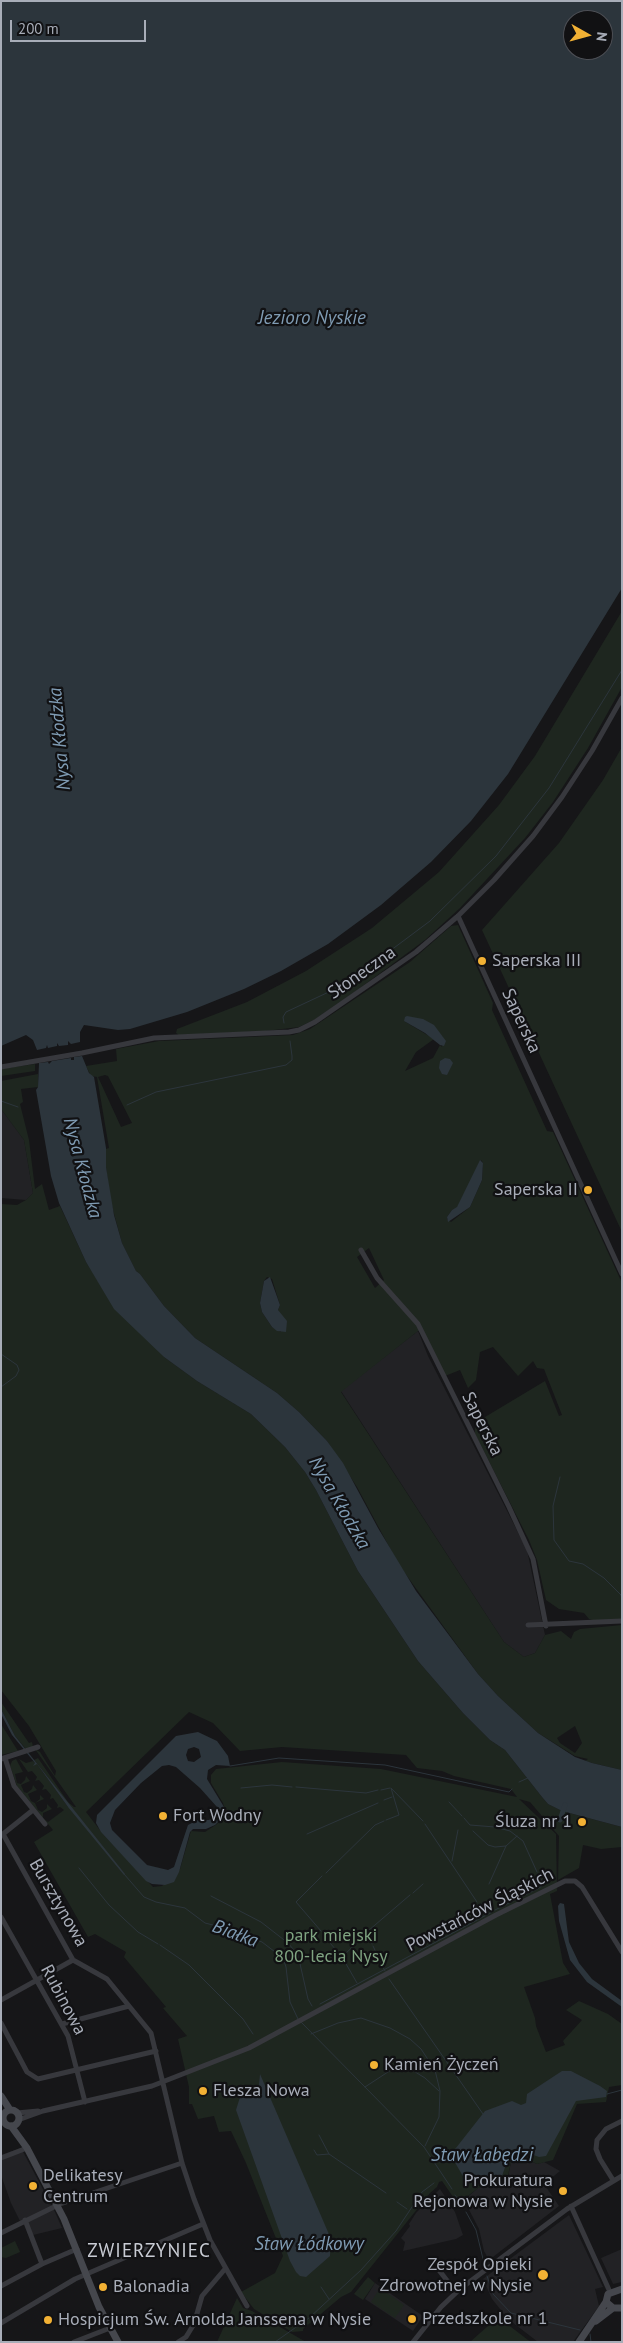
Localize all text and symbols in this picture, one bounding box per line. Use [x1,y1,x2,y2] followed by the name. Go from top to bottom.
[12,10,149,42] scale bar
[563,10,613,60] north arrow
[18,19,59,38] text: 200 m
[592,31,611,42] text: N
[258,308,366,330] water label: Jezioro Nyskie
[44,687,76,791] water label: Nysa Kłodzka
[324,942,400,1004] street label: Słoneczna
[492,950,581,972] place label: Saperska III
[476,955,488,967] marker: Saperska III
[497,985,545,1057] street label: Saperska
[58,1115,106,1221] water label: Nysa Kłodzka
[494,1179,578,1201] place label: Saperska II
[582,1184,594,1196] marker: Saperska II
[457,1389,507,1459] street label: Saperska
[303,1453,375,1553] water label: Nysa Kłodzka
[173,1805,261,1827] place label: Fort Wodny
[157,1810,169,1822] marker: Fort Wodny
[495,1811,572,1833] place label: Śluza nr 1
[576,1816,588,1828] marker: Śluza nr 1
[24,1855,92,1951] street label: Bursztynowa
[403,1863,557,1957] street label: Powstańców Śląskich
[209,1915,261,1953] water label: Białka
[274,1925,388,1968] park label: park miejski 800-lecia Nysy
[36,1961,90,2039] street label: Rubinowa
[384,2054,499,2076] place label: Kamień Życzeń
[368,2059,380,2071] marker: Kamień Życzeń
[213,2080,310,2102] place label: Flesza Nowa
[197,2085,209,2097] marker: Flesza Nowa
[431,2145,533,2167] water label: Staw Łabędzi
[43,2165,123,2208] place label: Delikatesy Centrum
[413,2170,553,2212] place label: Prokuratura Rejonowa w Nysie
[27,2180,39,2192] marker: Delikatesy Centrum
[557,2185,569,2197] marker: Prokuratura Rejonowa w Nysie
[254,2234,364,2256] water label: Staw Łódkowy
[86,2241,212,2263] district label: ZWIERZYNIEC
[379,2254,532,2296] place label: Zespół Opieki Zdrowotnej w Nysie
[536,2268,550,2282] marker: Zespół Opieki Zdrowotnej w Nysie
[113,2276,190,2298] place label: Balonadia
[97,2281,109,2293] marker: Balonadia
[422,2308,548,2330] place label: Przedszkole nr 1
[58,2309,371,2331] place label: Hospicjum Św. Arnolda Janssena w Nysie
[406,2313,418,2325] marker: Przedszkole nr 1
[42,2314,54,2326] marker: Hospicjum Św. Arnolda Janssena w Nysie

